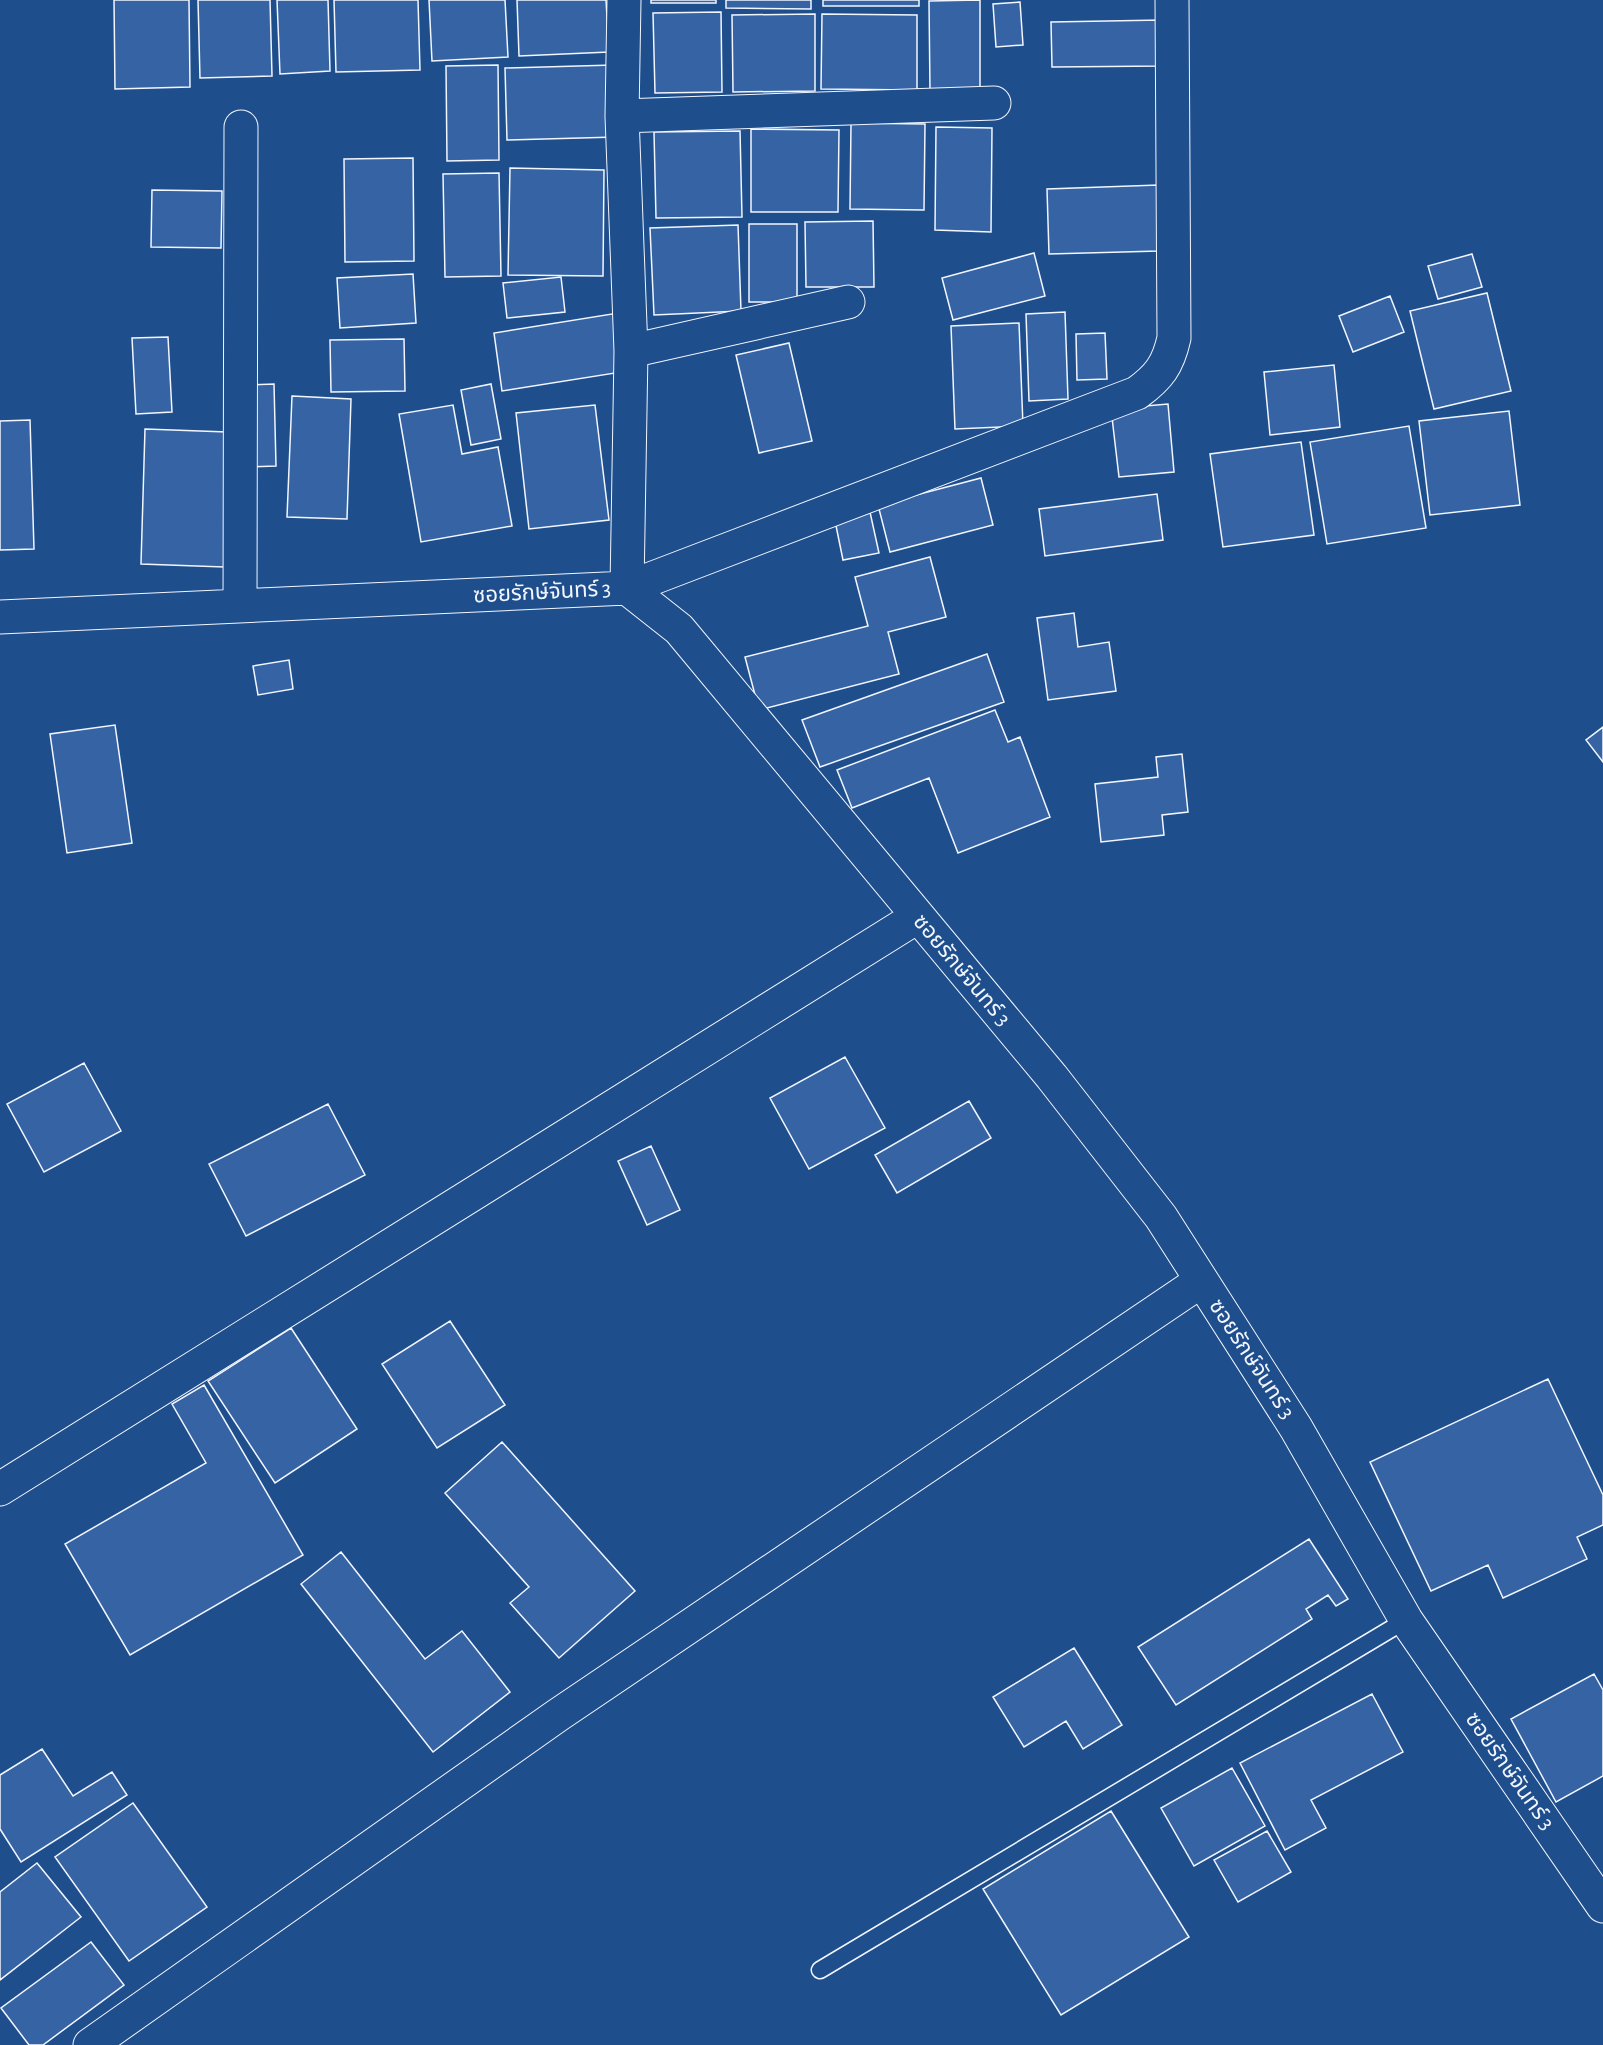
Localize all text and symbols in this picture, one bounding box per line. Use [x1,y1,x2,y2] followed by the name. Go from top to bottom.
[473,577,611,607] street label: ซอยรักษ์จันทร์ 3
[909,910,1015,1030] street label: ซอยรักษ์จันทร์ 3
[1205,1295,1299,1423] street label: ซอยรักษ์จันทร์ 3
[1461,1708,1559,1834] street label: ซอยรักษ์จันทร์ 3

